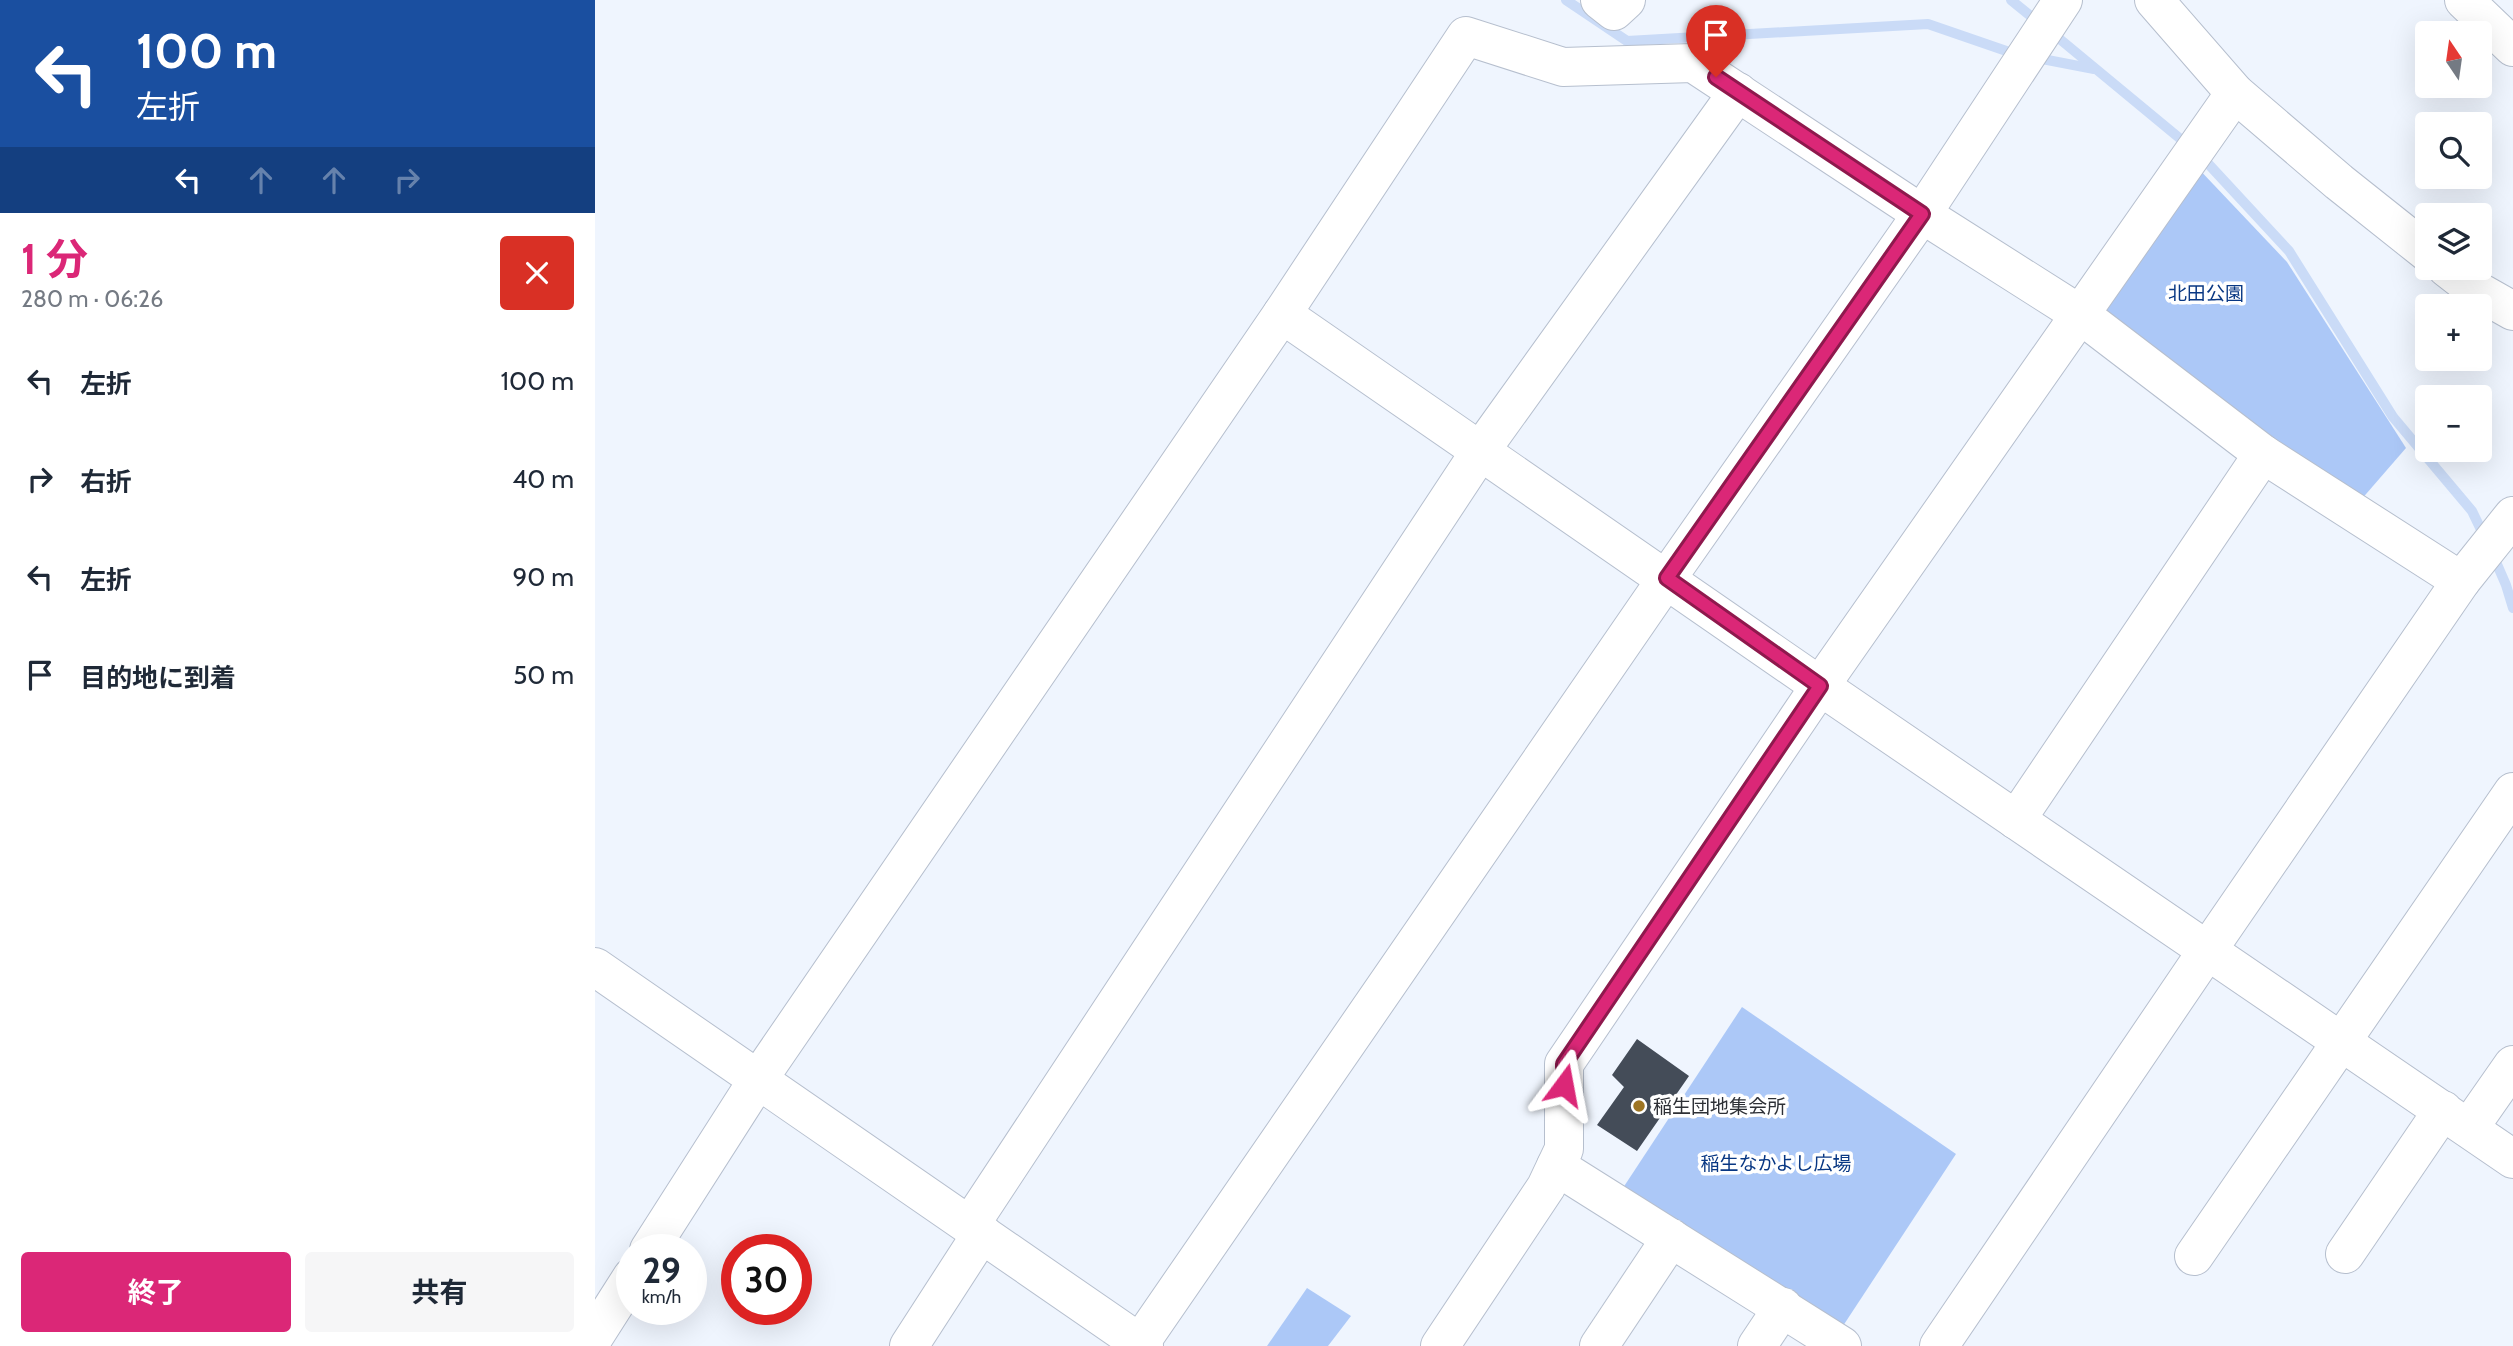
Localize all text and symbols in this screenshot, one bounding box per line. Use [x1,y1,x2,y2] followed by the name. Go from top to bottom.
[1686,5,1746,77] pin
[1697,16,1735,54] icon: arrive
[136,21,277,80] text: 100 m
[2415,21,2492,98] north arrow
[2415,21,2492,462] map controls
[21,28,112,119] icon: left
[136,87,200,126] text: 左折
[2415,112,2492,189] button: search
[169,161,207,199] icon: left
[242,161,280,199] icon: ahead
[315,161,353,199] icon: ahead
[388,161,426,199] icon: right
[2415,203,2492,280] button: layers
[21,233,88,285] text: 1 分
[500,236,574,310] button: close
[2168,282,2244,305] park label: 北田公園
[21,285,163,313] text: 280 m · 06:26
[2415,294,2492,371] button: +
[21,362,59,400] icon: left
[501,365,574,397] text: 100 m
[80,368,132,400] text: 左折
[2415,385,2492,462] button: −
[21,460,59,498] icon: right
[512,463,574,495] text: 40 m
[80,466,132,498] text: 右折
[21,558,59,596] icon: left
[512,561,574,593] text: 90 m
[80,564,132,596] text: 左折
[21,656,59,694] icon: arrive
[513,659,574,691] text: 50 m
[80,662,236,694] text: 目的地に到着
[1527,1048,1601,1122] position arrow
[1653,1095,1786,1118] place label: 稲生団地集会所
[1631,1098,1647,1114] marker: 稲生団地集会所
[1700,1152,1852,1175] park label: 稲生なかよし広場
[721,1234,812,1325] speed limit sign: 30
[642,1249,681,1292] text: 29
[21,1252,291,1332] button: 終了
[305,1252,574,1332] button: 共有
[642,1286,681,1308] text: km/h

